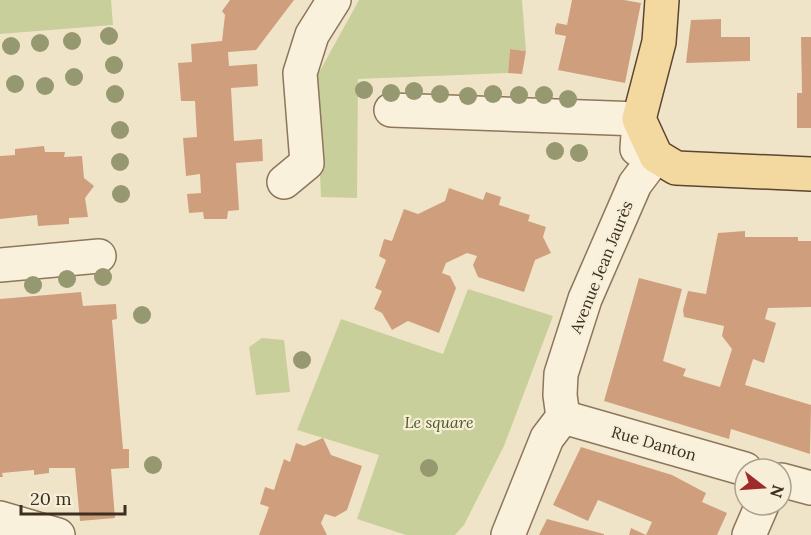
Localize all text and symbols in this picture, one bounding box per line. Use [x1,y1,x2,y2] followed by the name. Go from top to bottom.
[565,198,637,337] street label: Avenue Jean Jaurès
[404,412,474,432] park label: Le square
[609,421,699,465] street label: Rue Danton
[733,457,793,517] north arrow
[21,478,124,516] scale bar
[766,483,789,500] text: N
[30,487,72,510] text: 20 m

